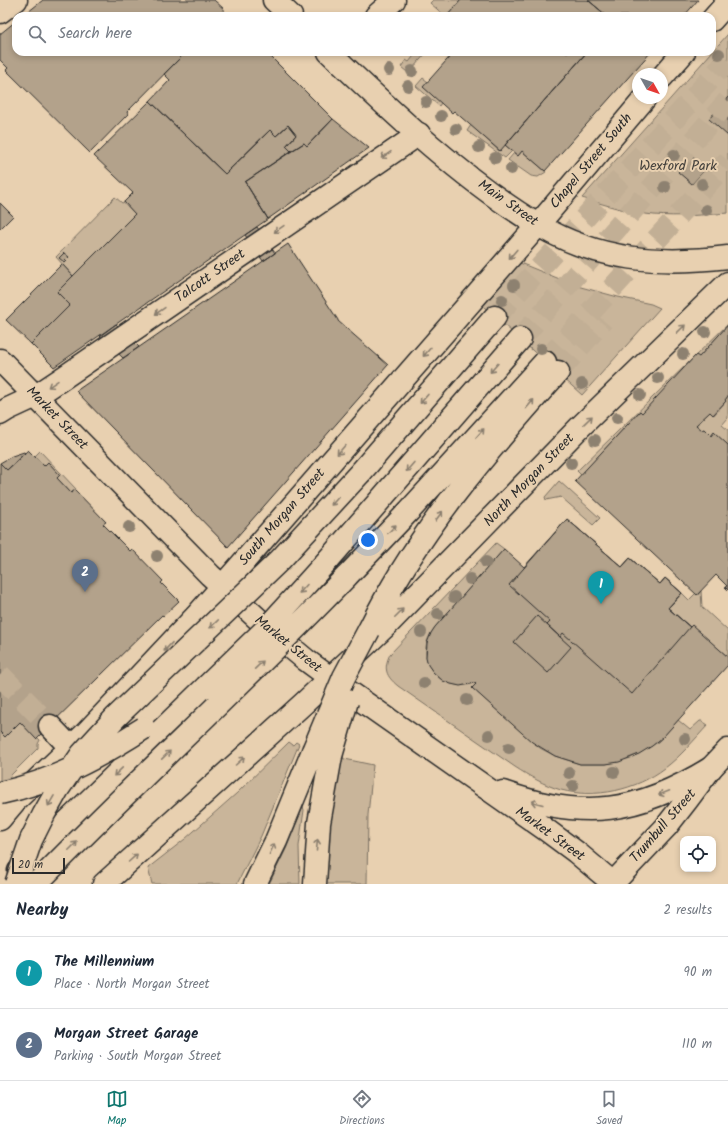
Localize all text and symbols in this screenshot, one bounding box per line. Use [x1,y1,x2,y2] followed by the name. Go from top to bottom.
[12,12,716,56] search box
[58,22,132,46] text: Search here
[26,23,48,45] icon: search
[632,68,668,104] north arrow
[544,108,638,214] street label: Chapel Street South
[380,152,392,160] one-way arrow
[639,155,717,177] park label: Wexford Park
[473,174,543,232] street label: Main Street
[274,225,285,233] one-way arrow
[170,243,250,309] street label: Talcott Street
[508,249,517,260] one-way arrow
[155,307,166,315] one-way arrow
[676,324,686,334] one-way arrow
[423,347,432,358] one-way arrow
[490,363,499,374] one-way arrow
[48,380,59,388] one-way arrow
[21,381,94,455] street label: Market Street
[419,394,428,405] one-way arrow
[525,399,534,409] one-way arrow
[583,415,593,425] one-way arrow
[475,428,484,438] one-way arrow
[478,428,580,532] street label: North Morgan Street
[337,445,346,455] one-way arrow
[405,462,414,472] one-way arrow
[233,463,331,571] street label: South Morgan Street
[330,496,340,506] one-way arrow
[435,510,443,521] one-way arrow
[387,524,397,534] one-way arrow
[358,530,378,550] your location
[72,559,98,592] pin: 2
[588,571,614,604] pin: 1
[298,584,307,595] one-way arrow
[394,608,404,618] one-way arrow
[249,610,327,679] street label: Market Street
[209,619,219,628] one-way arrow
[163,641,172,652] one-way arrow
[254,660,264,670] one-way arrow
[161,750,171,760] one-way arrow
[235,756,245,766] one-way arrow
[113,767,123,777] one-way arrow
[624,784,702,868] street label: Trumbull Street
[659,790,671,797] one-way arrow
[47,795,55,807] one-way arrow
[531,798,544,806] one-way arrow
[511,801,590,867] street label: Market Street
[680,836,716,872] map controls
[680,836,716,872] button: locate
[313,839,321,852] one-way arrow
[68,841,78,851] one-way arrow
[269,843,276,855] one-way arrow
[128,854,138,863] one-way arrow
[12,856,65,875] scale bar
[18,856,43,874] text: 20 m
[16,897,68,924] text: Nearby
[664,900,712,921] text: 2 results
[54,950,154,974] text: The Millennium
[27,962,31,983] text: 1
[684,962,712,983] text: 90 m
[54,974,210,995] text: Place · North Morgan Street
[54,1022,198,1046] text: Morgan Street Garage
[25,1034,33,1055] text: 2
[682,1034,712,1055] text: 110 m
[54,1046,221,1067] text: Parking · South Morgan Street
[106,1088,128,1130] tab: Map
[339,1088,385,1130] tab: Directions
[596,1088,622,1130] tab: Saved

